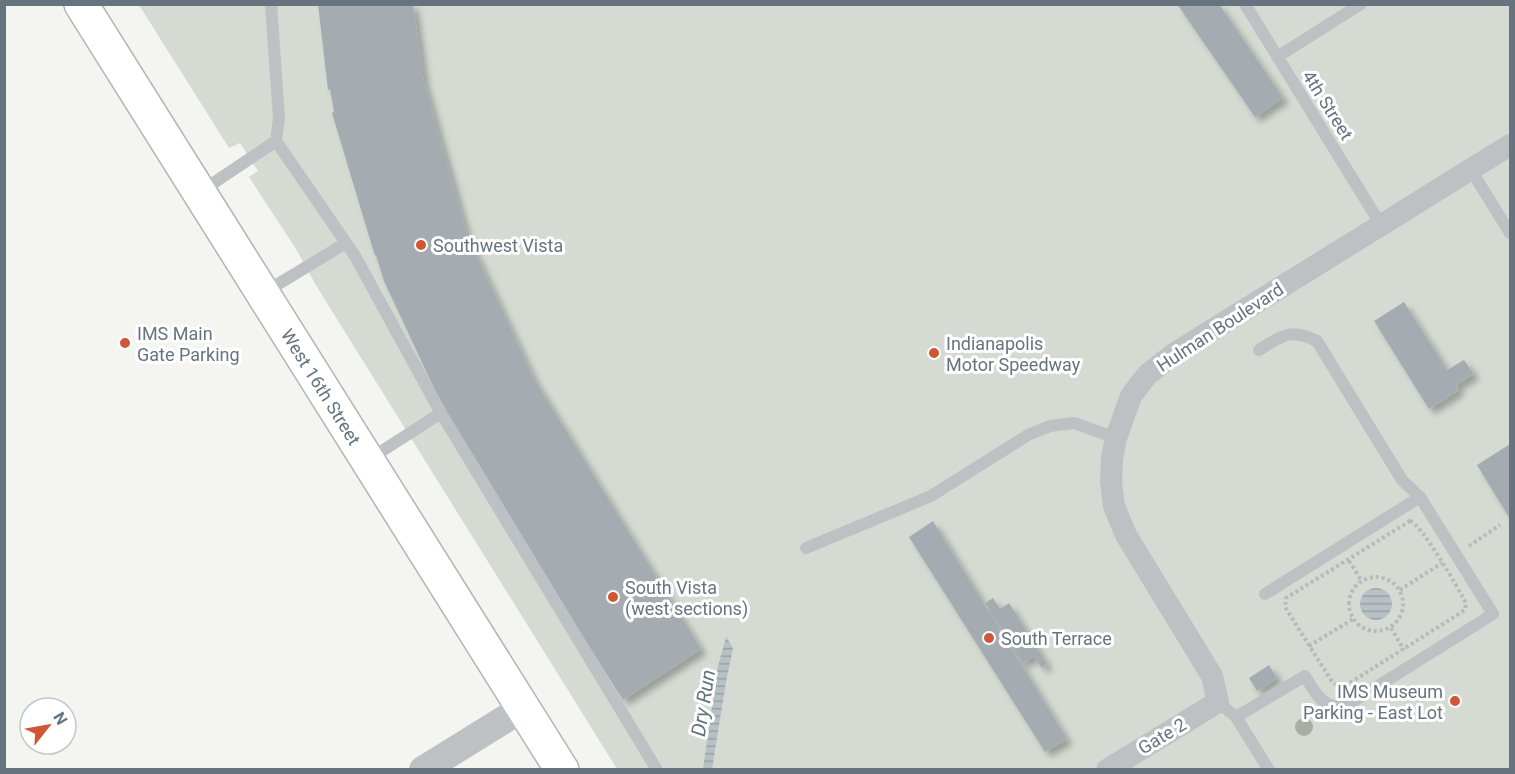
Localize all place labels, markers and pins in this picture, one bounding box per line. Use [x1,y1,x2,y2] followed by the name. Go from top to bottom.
[433,235,563,256] place label: Southwest Vista
[414,238,428,252] marker: Southwest Vista
[137,323,240,365] place label: IMS Main Gate Parking
[946,333,1081,375] place label: Indianapolis Motor Speedway
[118,336,132,350] marker: IMS Main Gate Parking
[927,346,941,360] marker: Indianapolis Motor Speedway
[625,577,748,620] place label: South Vista (west sections)
[606,590,620,604] marker: South Vista (west sections)
[1001,628,1112,649] place label: South Terrace
[982,631,996,645] marker: South Terrace
[1303,681,1443,723] place label: IMS Museum Parking - East Lot
[1448,694,1462,708] marker: IMS Museum Parking - East Lot

